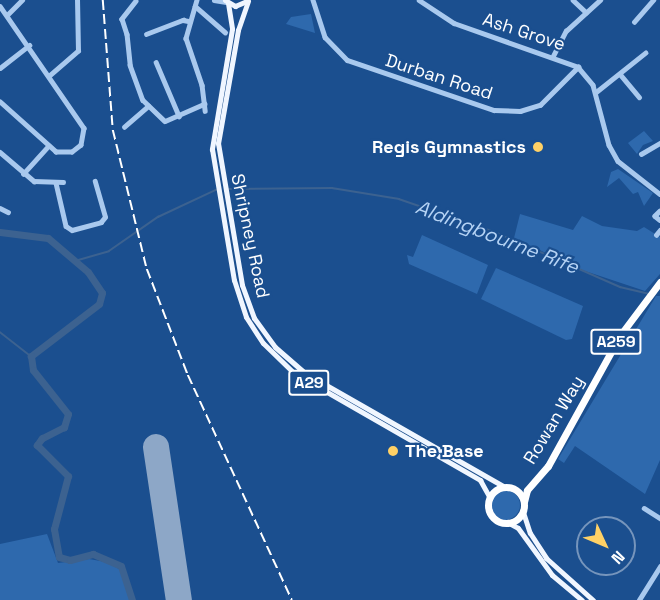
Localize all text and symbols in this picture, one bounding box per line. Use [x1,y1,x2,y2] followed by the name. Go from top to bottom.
[480,9,568,55] street label: Ash Grove
[383,49,495,105] street label: Durban Road
[372,136,526,158] place label: Regis Gymnastics
[531,140,545,154] marker: Regis Gymnastics
[226,172,274,300] street label: Shripney Road
[412,195,582,279] water label: Aldingbourne Rife
[589,329,643,355] road number: A259
[288,370,330,396] road number: A29
[519,372,589,468] street label: Rowan Way
[405,440,484,462] place label: The Base
[386,444,400,458] marker: The Base
[576,516,636,576] north arrow
[607,546,629,569] text: N

